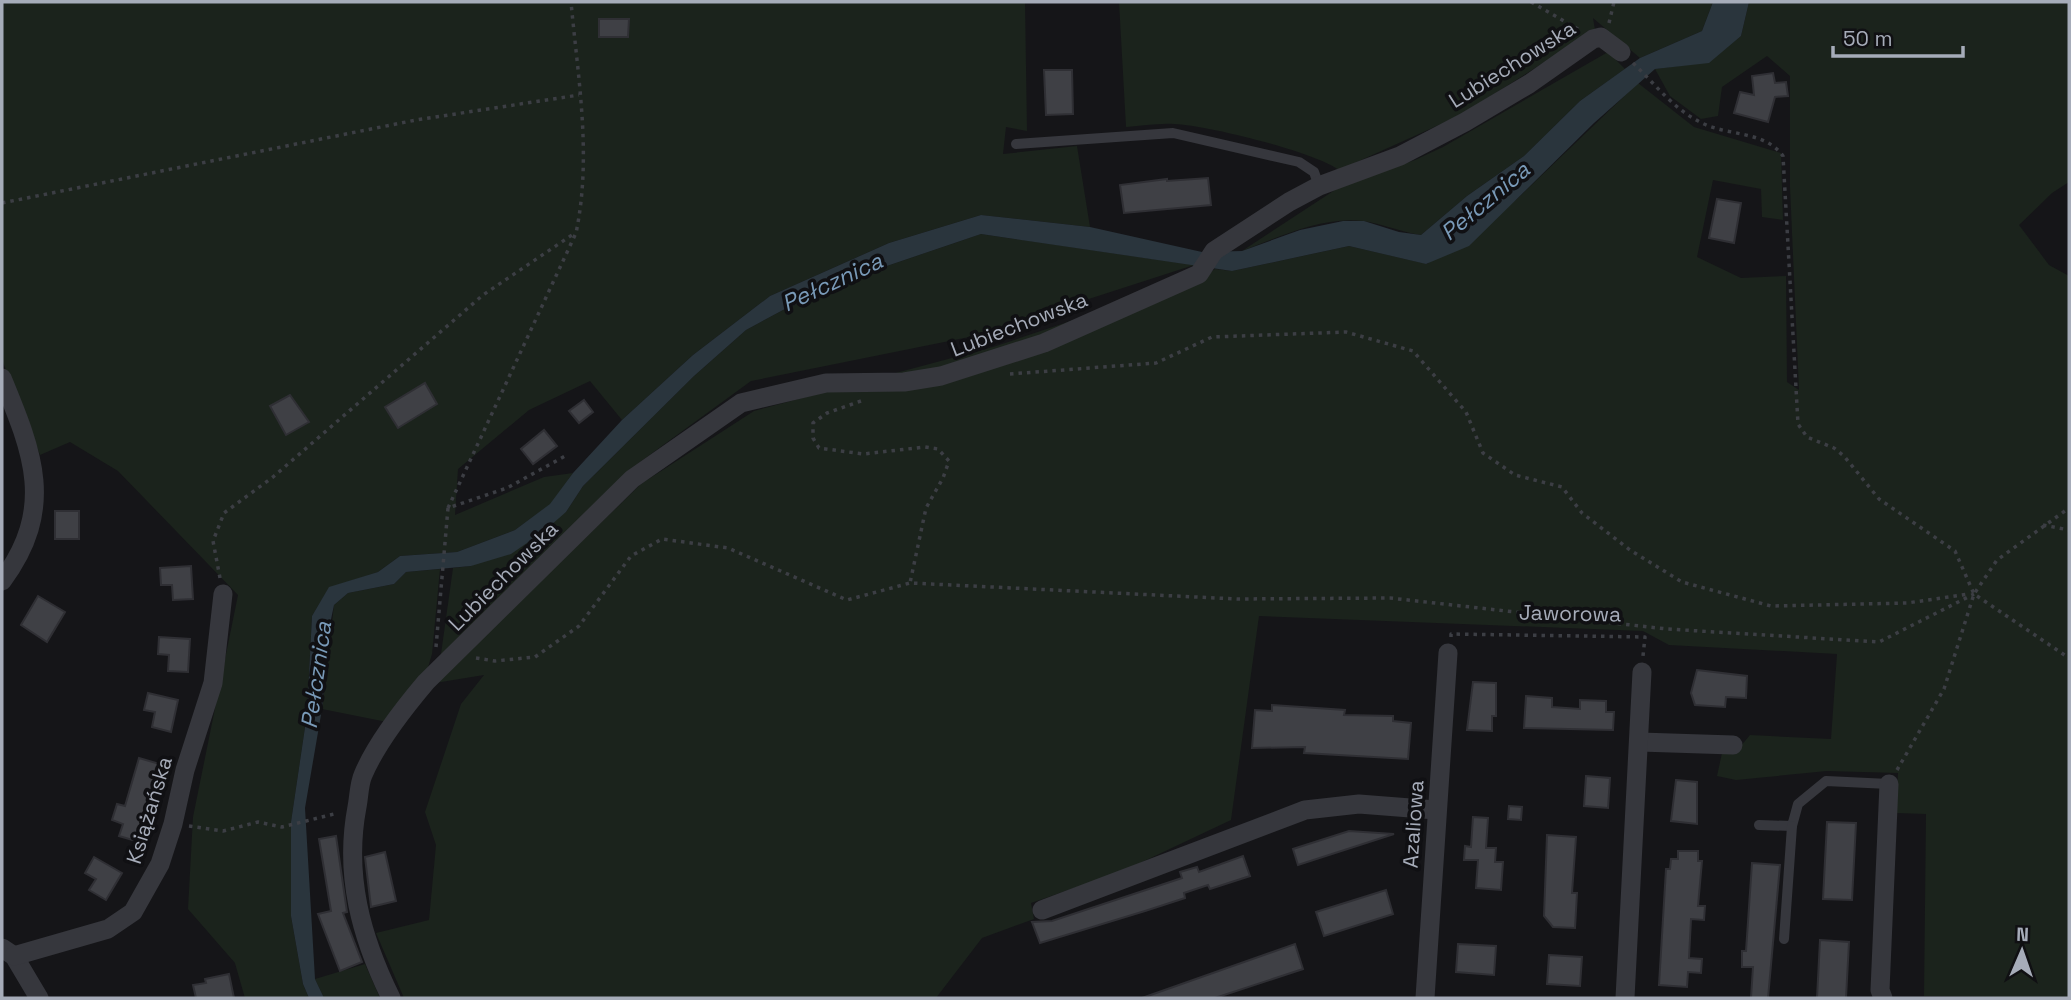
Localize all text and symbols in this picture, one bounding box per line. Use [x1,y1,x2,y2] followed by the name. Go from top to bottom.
[1444,14,1580,114] street label: Lubiechowska
[1833,14,1962,58] scale bar
[1843,25,1893,52] text: 50 m
[1434,154,1536,247] water label: Pełcznica
[777,245,888,318] water label: Pełcznica
[947,286,1091,362] street label: Lubiechowska
[442,515,564,637] street label: Lubiechowska
[1519,599,1621,627] street label: Jaworowa
[294,619,338,730] water label: Pełcznica
[120,753,178,867] street label: Książańska
[1396,779,1430,869] street label: Azaliowa
[1987,916,2057,986] north arrow
[2016,922,2029,947] text: N

